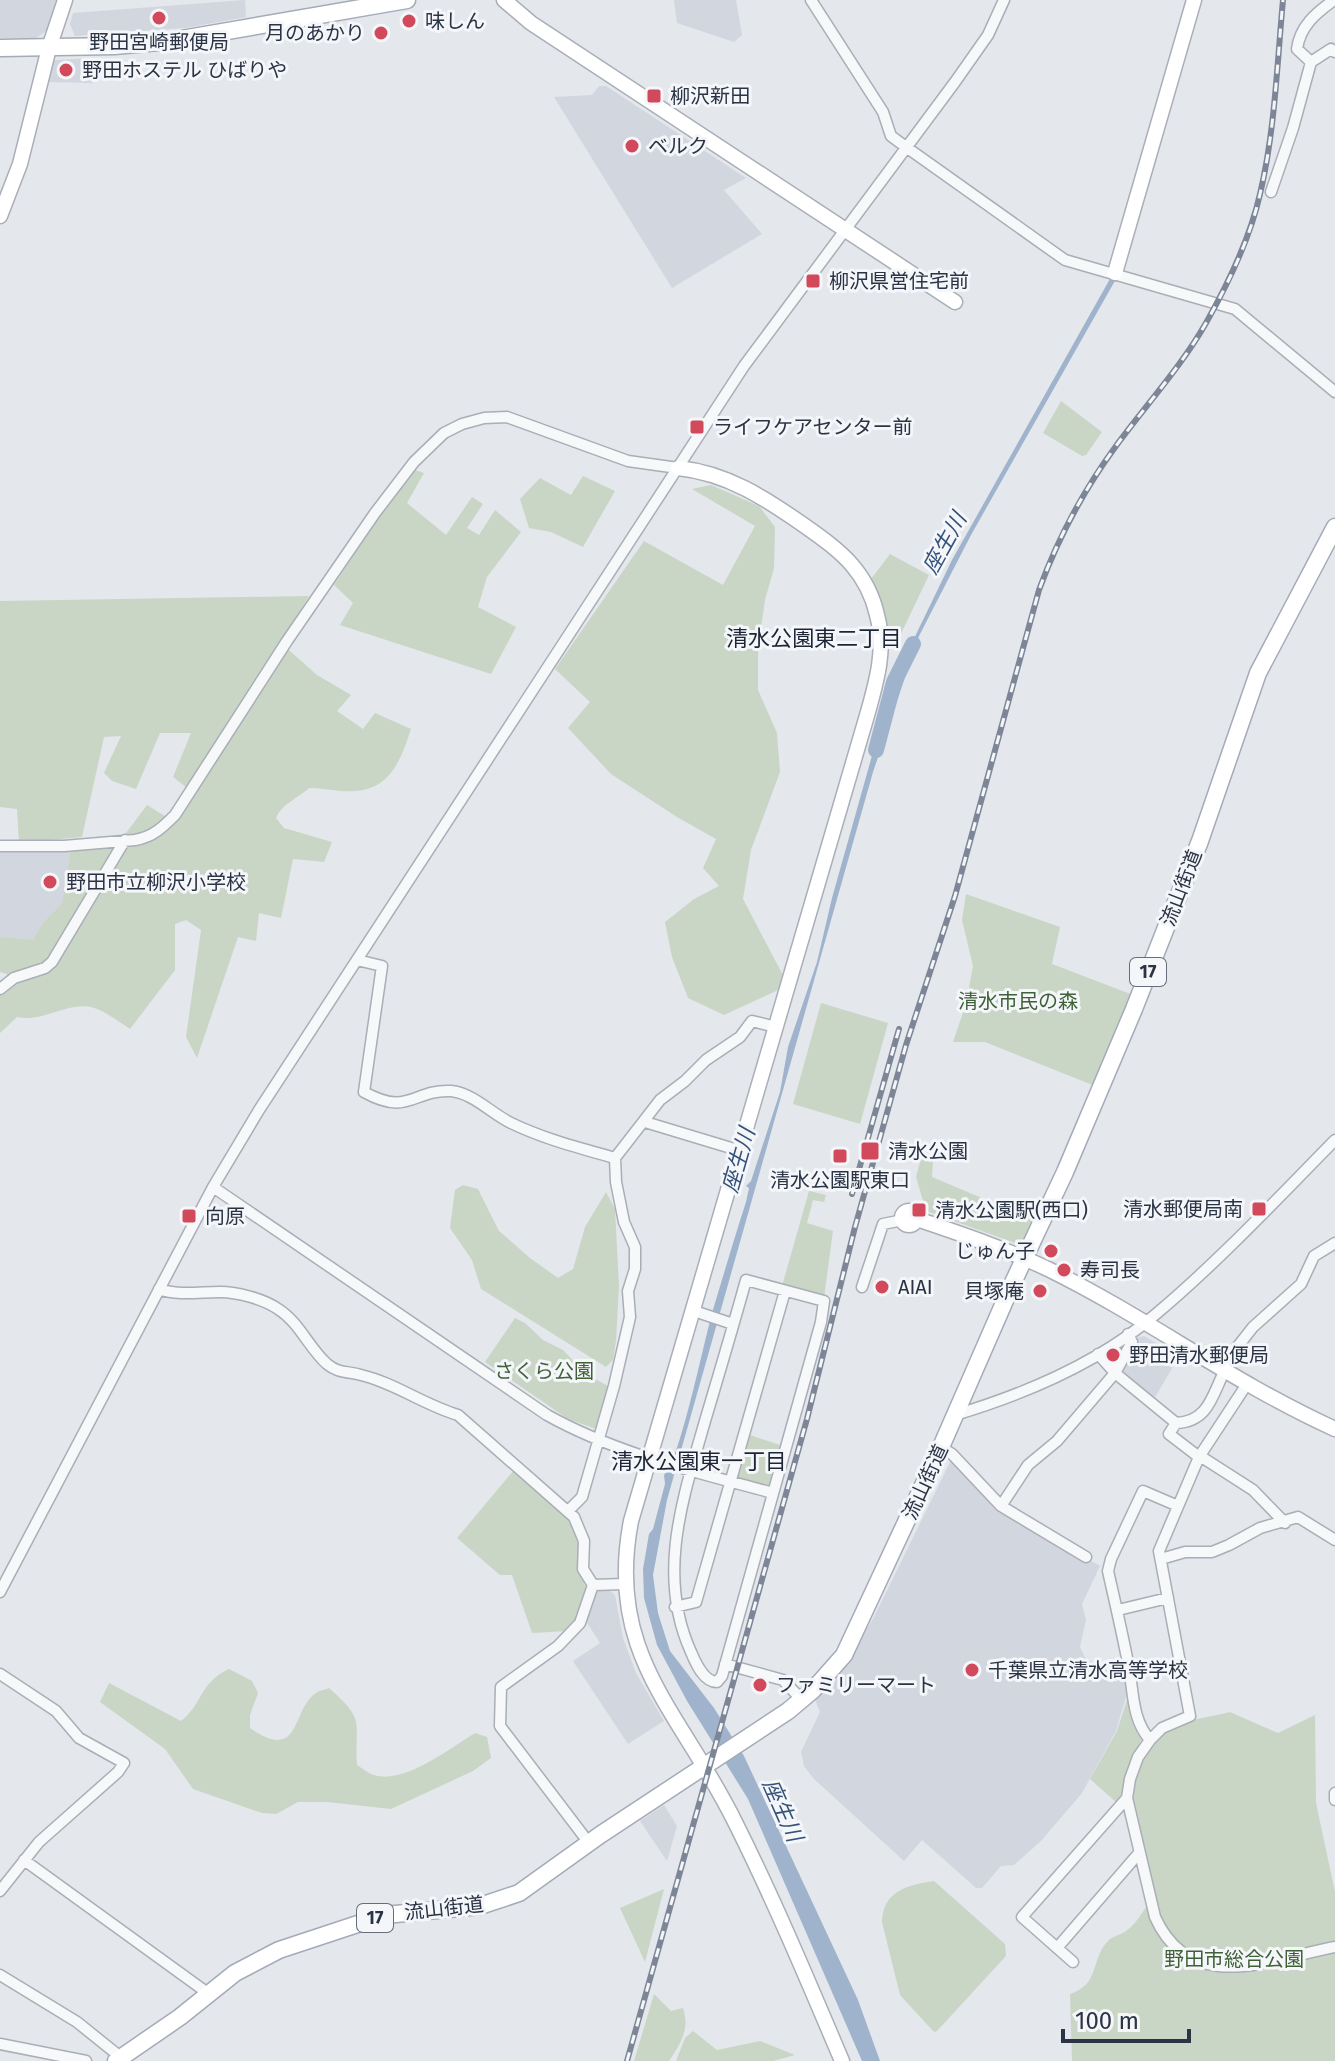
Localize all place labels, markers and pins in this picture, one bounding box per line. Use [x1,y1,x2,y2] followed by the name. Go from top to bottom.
[150,9,168,27] marker: 野田宮崎郵便局
[425,9,485,33] place label: 味しん
[400,12,418,30] marker: 味しん
[265,21,365,45] place label: 月のあかり
[372,24,390,42] marker: 月のあかり
[89,30,229,54] place label: 野田宮崎郵便局
[82,58,287,82] place label: 野田ホステル ひばりや
[57,61,75,79] marker: 野田ホステル ひばりや
[670,84,750,108] place label: 柳沢新田
[645,87,663,105] marker: 柳沢新田
[648,134,708,158] place label: ベルク
[623,137,641,155] marker: ベルク
[829,269,969,293] place label: 柳沢県営住宅前
[804,272,822,290] marker: 柳沢県営住宅前
[713,415,913,439] place label: ライフケアセンター前
[688,418,706,436] marker: ライフケアセンター前
[66,870,246,894] place label: 野田市立柳沢小学校
[41,873,59,891] marker: 野田市立柳沢小学校
[888,1139,968,1163] place label: 清水公園
[859,1140,881,1162] marker: 清水公園
[831,1147,849,1165] marker: 清水公園駅東口
[770,1168,910,1192] place label: 清水公園駅東口
[1123,1197,1243,1221] place label: 清水郵便局南
[935,1198,1088,1222] place label: 清水公園駅(西口)
[1250,1200,1268,1218] marker: 清水郵便局南
[910,1201,928,1219] marker: 清水公園駅(西口)
[205,1204,245,1228] place label: 向原
[180,1207,198,1225] marker: 向原
[955,1239,1035,1263] place label: じゅん子
[1042,1242,1060,1260] marker: じゅん子
[1080,1258,1140,1282] place label: 寿司長
[1055,1261,1073,1279] marker: 寿司長
[898,1275,933,1299] place label: AIAI
[873,1278,891,1296] marker: AIAI
[964,1279,1024,1303] place label: 貝塚庵
[1031,1282,1049,1300] marker: 貝塚庵
[1129,1343,1269,1367] place label: 野田清水郵便局
[1104,1346,1122,1364] marker: 野田清水郵便局
[988,1658,1188,1682] place label: 千葉県立清水高等学校
[963,1661,981,1679] marker: 千葉県立清水高等学校
[776,1673,936,1697] place label: ファミリーマート
[751,1676,769,1694] marker: ファミリーマート

